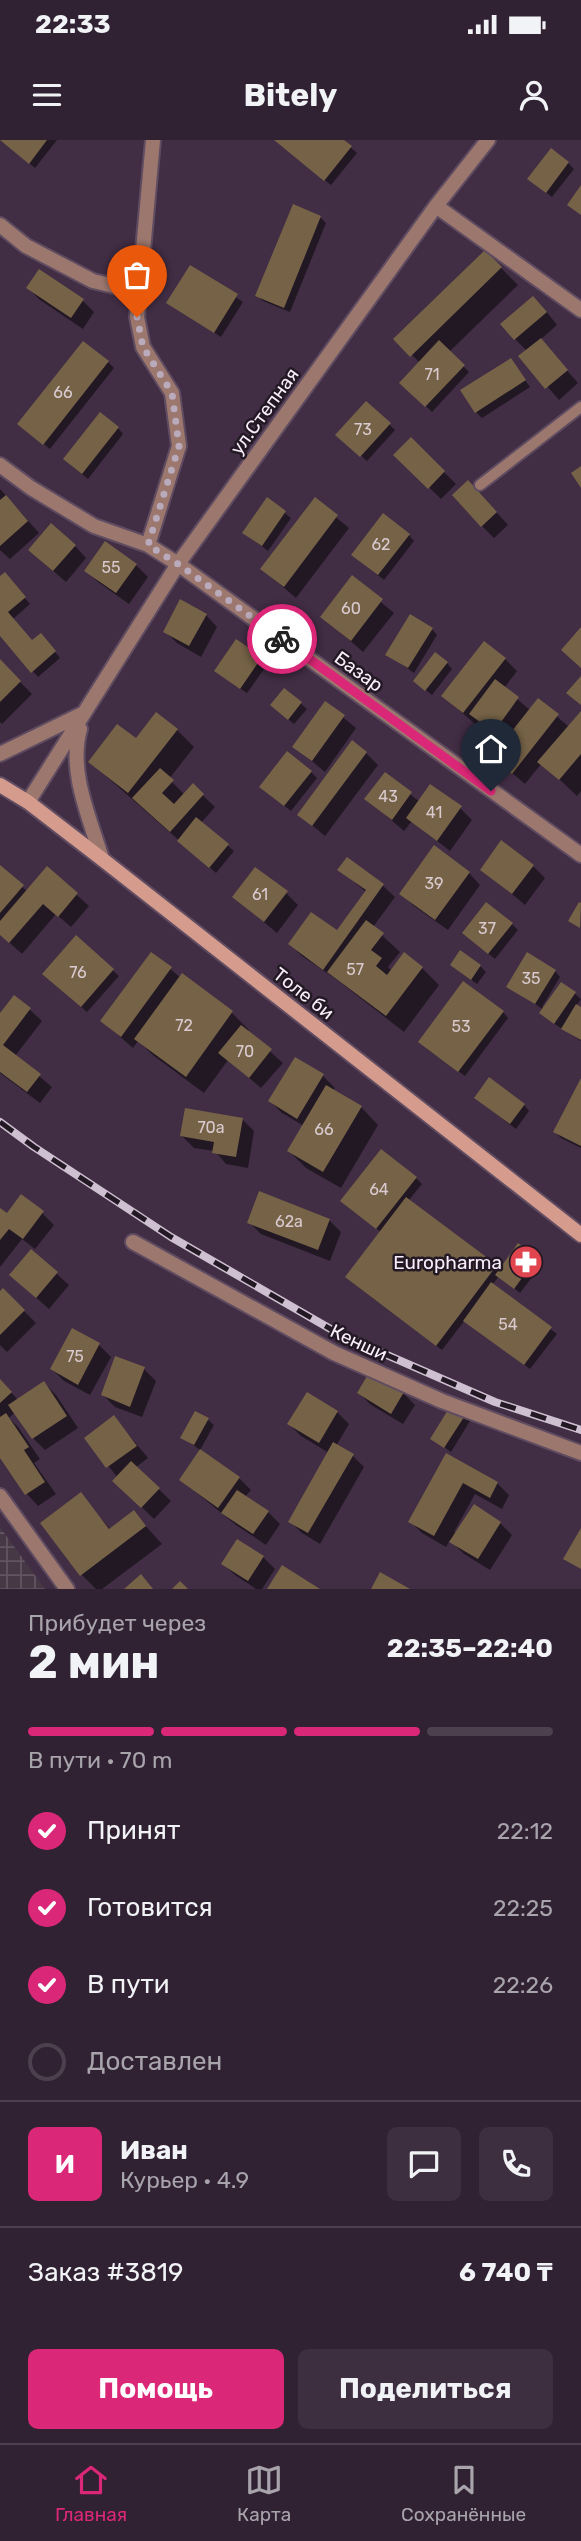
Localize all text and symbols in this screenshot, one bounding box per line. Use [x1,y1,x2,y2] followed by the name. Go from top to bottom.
[35,9,111,40] text: 22:33
[28,76,66,114] icon: menu
[244,76,337,114] text: Bitely
[515,76,553,114] icon: person
[107,245,167,317] pin
[118,256,156,294] icon: bag
[225,363,304,459] street label: ул.Степная
[424,365,440,384] house number: 71
[53,383,73,402] house number: 66
[354,420,372,439] house number: 73
[371,535,391,554] house number: 62
[101,558,121,577] house number: 55
[341,599,361,618] house number: 60
[247,604,317,674] courier
[263,620,301,658] icon: bike
[330,646,387,697] street label: Базар
[461,719,521,791] pin
[472,730,510,768] icon: home
[378,787,398,806] house number: 43
[426,803,442,822] house number: 41
[424,874,444,893] house number: 39
[252,885,268,904] house number: 61
[478,919,496,938] house number: 37
[346,960,364,979] house number: 57
[69,963,87,982] house number: 76
[269,963,339,1024] street label: Толе би
[521,969,541,988] house number: 35
[175,1016,193,1035] house number: 72
[451,1017,471,1036] house number: 53
[236,1042,254,1061] house number: 70
[197,1118,225,1137] house number: 70а
[314,1120,334,1139] house number: 66
[369,1180,389,1199] house number: 64
[275,1212,303,1231] house number: 62а
[507,1243,545,1281] pharmacy icon: Europharma
[393,1251,502,1274] place label: Europharma
[498,1315,518,1334] house number: 54
[327,1319,391,1366] street label: Кенши
[66,1347,84,1366] house number: 75
[28,1609,206,1637] text: Прибудет через
[387,1633,553,1664] text: 22:35–22:40
[28,1635,160,1690] text: 2 мин
[28,1746,172,1774] text: В пути · 70 m
[28,1812,66,1850] icon: check
[87,1815,180,1846] text: Принят
[497,1817,553,1845] text: 22:12
[28,1889,66,1927] icon: check
[87,1892,213,1923] text: Готовится
[493,1894,553,1922] text: 22:25
[28,1966,66,2004] icon: check
[87,1969,170,2000] text: В пути
[493,1971,553,1999] text: 22:26
[87,2046,222,2077] text: Доставлен
[387,2127,461,2201] button: chat
[479,2127,553,2201] button: phone
[120,2135,188,2166] text: Иван
[55,2149,75,2180] text: И
[120,2166,249,2194] text: Курьер · 4.9
[28,2257,183,2288] text: Заказ #3819
[459,2257,553,2288] text: 6 740 ₸
[28,2349,284,2429] button: Помощь
[298,2349,553,2429] button: Поделиться
[55,2461,127,2526] tab: Главная
[237,2461,291,2526] tab: Карта
[401,2461,526,2526] tab: Сохранённые

